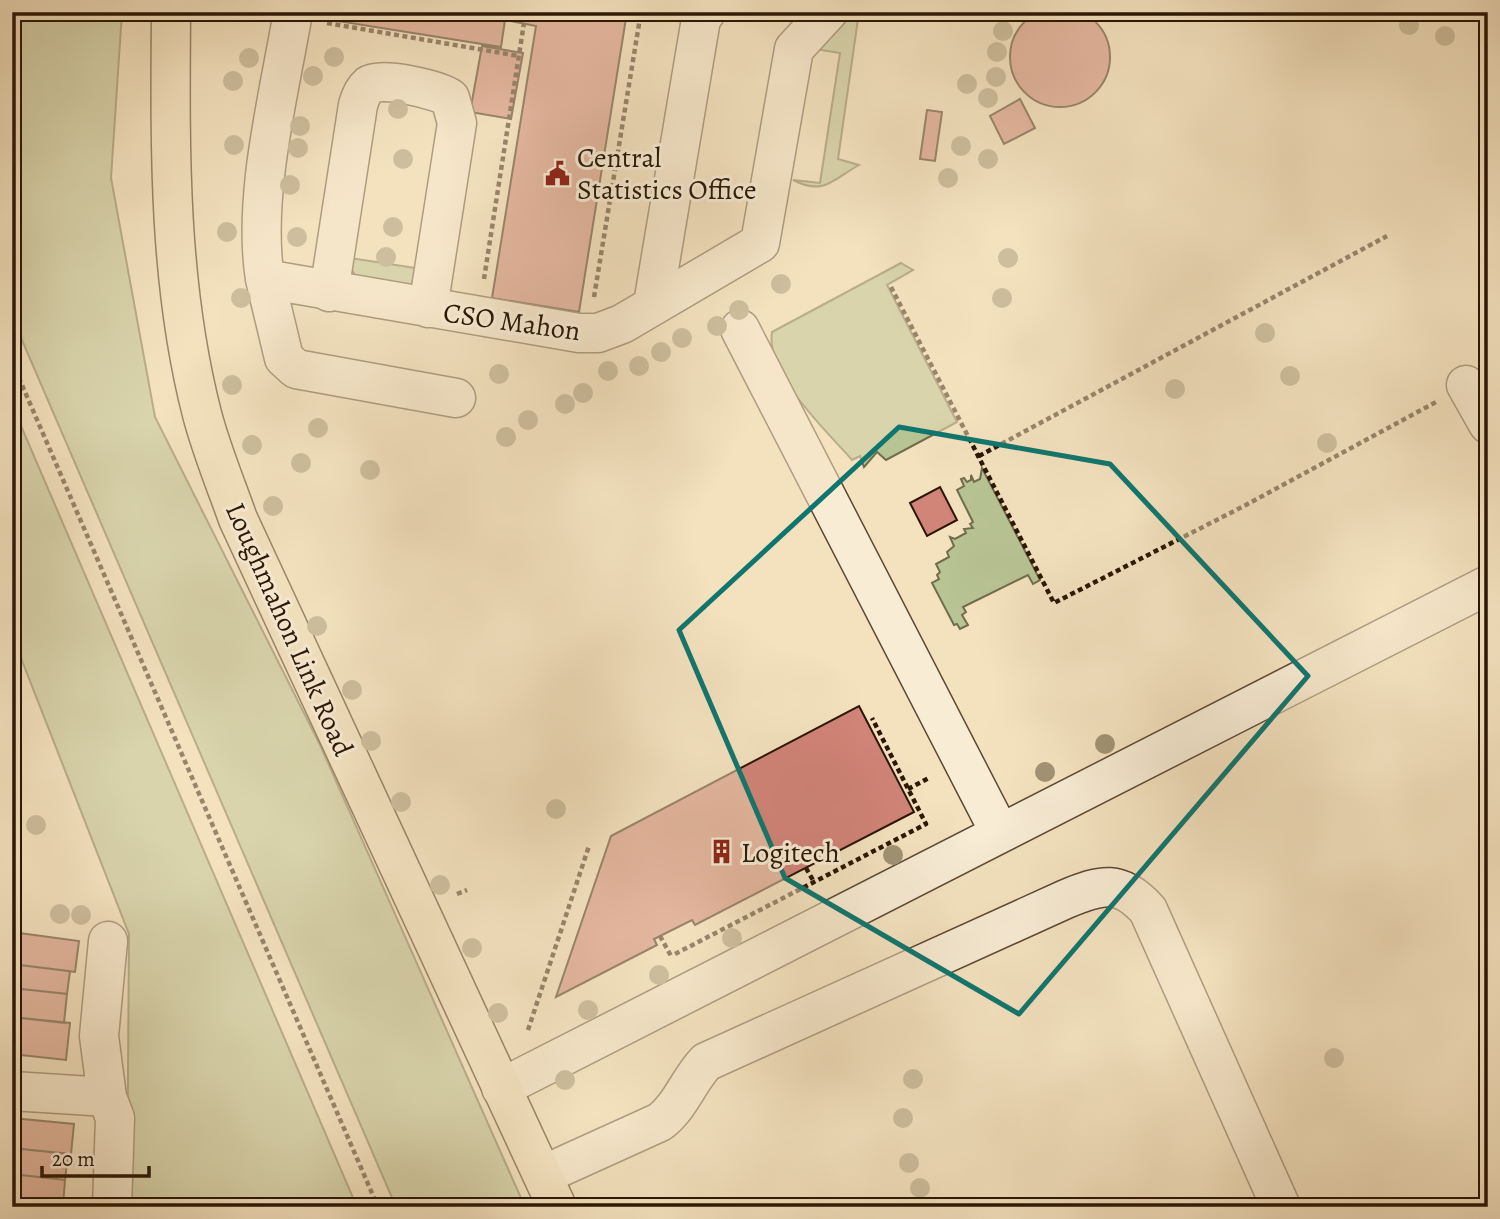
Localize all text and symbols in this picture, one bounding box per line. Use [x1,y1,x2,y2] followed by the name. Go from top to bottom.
[577,139,757,209] place label: Central Statistics Office
[543,159,571,187] public building icon: Central Statistics Office
[441,294,583,350] street label: CSO Mahon
[216,497,362,763] street label: Loughmahon Link Road
[741,834,840,872] place label: Logitech
[707,838,735,866] building icon: Logitech
[42,1135,149,1179] scale bar
[52,1145,95,1173] text: 20 m

